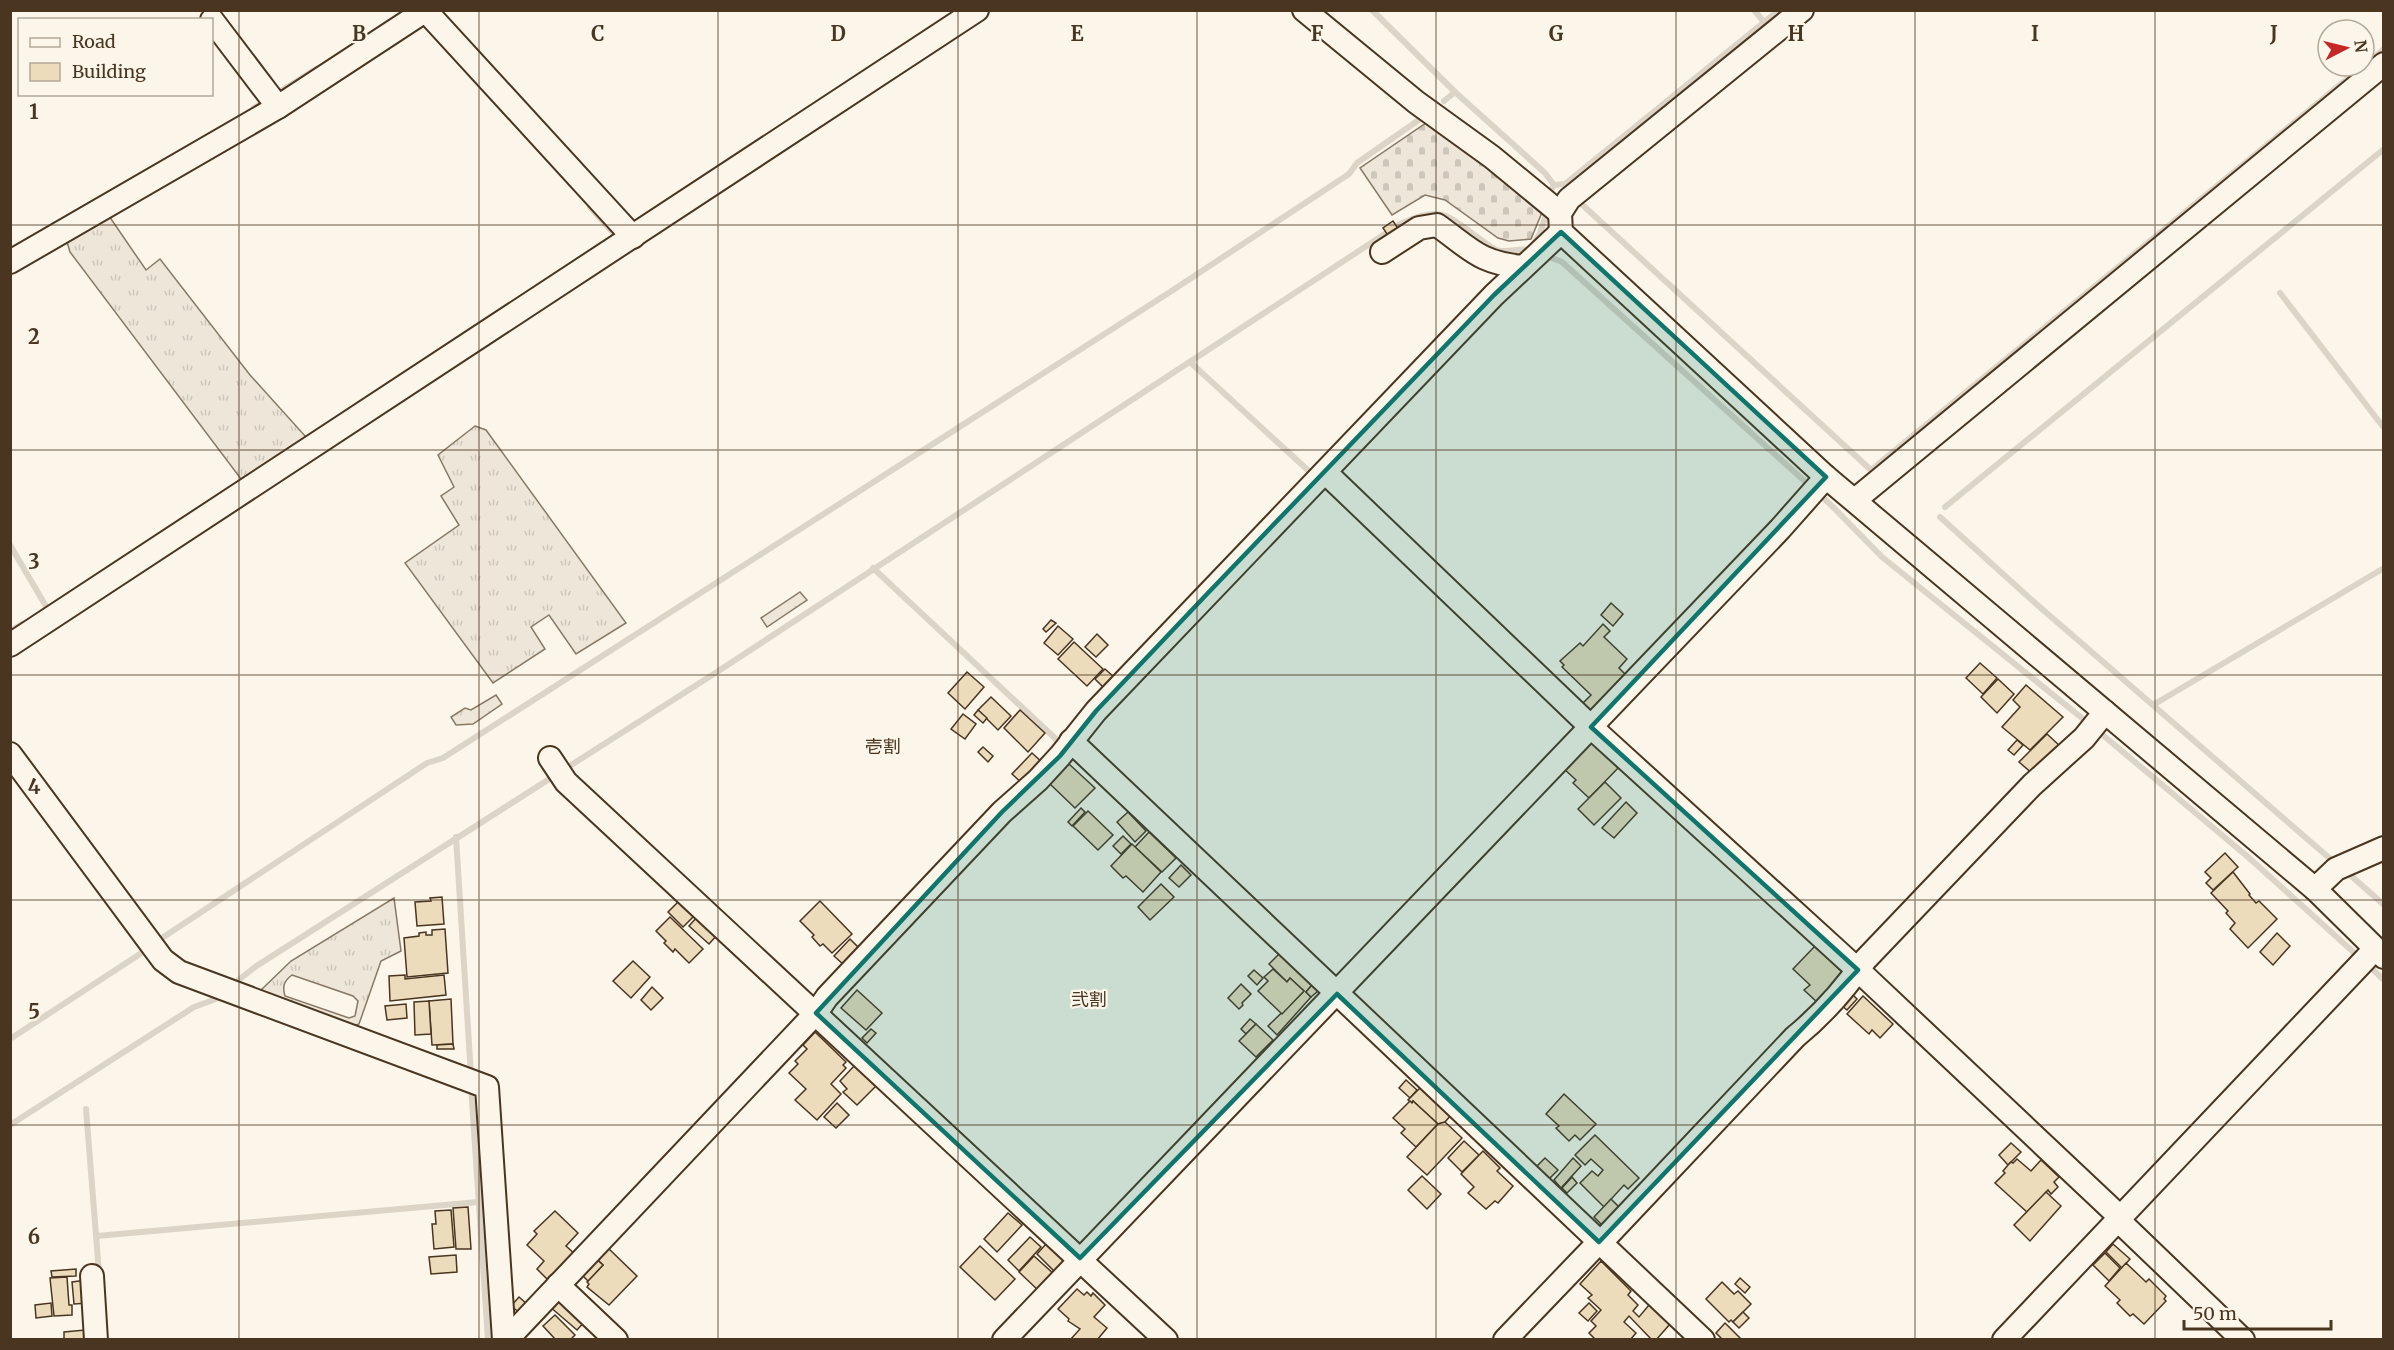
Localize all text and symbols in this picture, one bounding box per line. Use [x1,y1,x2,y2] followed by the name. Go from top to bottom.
[18,18,213,96] legend
[2316,18,2376,78] north arrow
[352,21,366,46] text: B
[591,21,605,46] text: C
[830,21,846,46] text: D
[1070,21,1084,46] text: E
[1311,21,1324,46] text: F
[1549,21,1564,46] text: G
[1788,21,1804,46] text: H
[2031,21,2039,46] text: I
[2269,21,2278,46] text: J
[72,30,116,53] text: Road
[2350,39,2372,54] text: N
[72,60,146,83] text: Building
[29,99,39,124] text: 1
[28,324,40,349] text: 2
[28,549,40,574] text: 3
[865,735,901,758] district label: 壱割
[28,774,41,799] text: 4
[1071,988,1107,1011] district label: 弐割
[28,999,40,1024] text: 5
[28,1224,40,1249] text: 6
[2184,1293,2331,1331] scale bar
[2193,1302,2237,1325] text: 50 m

